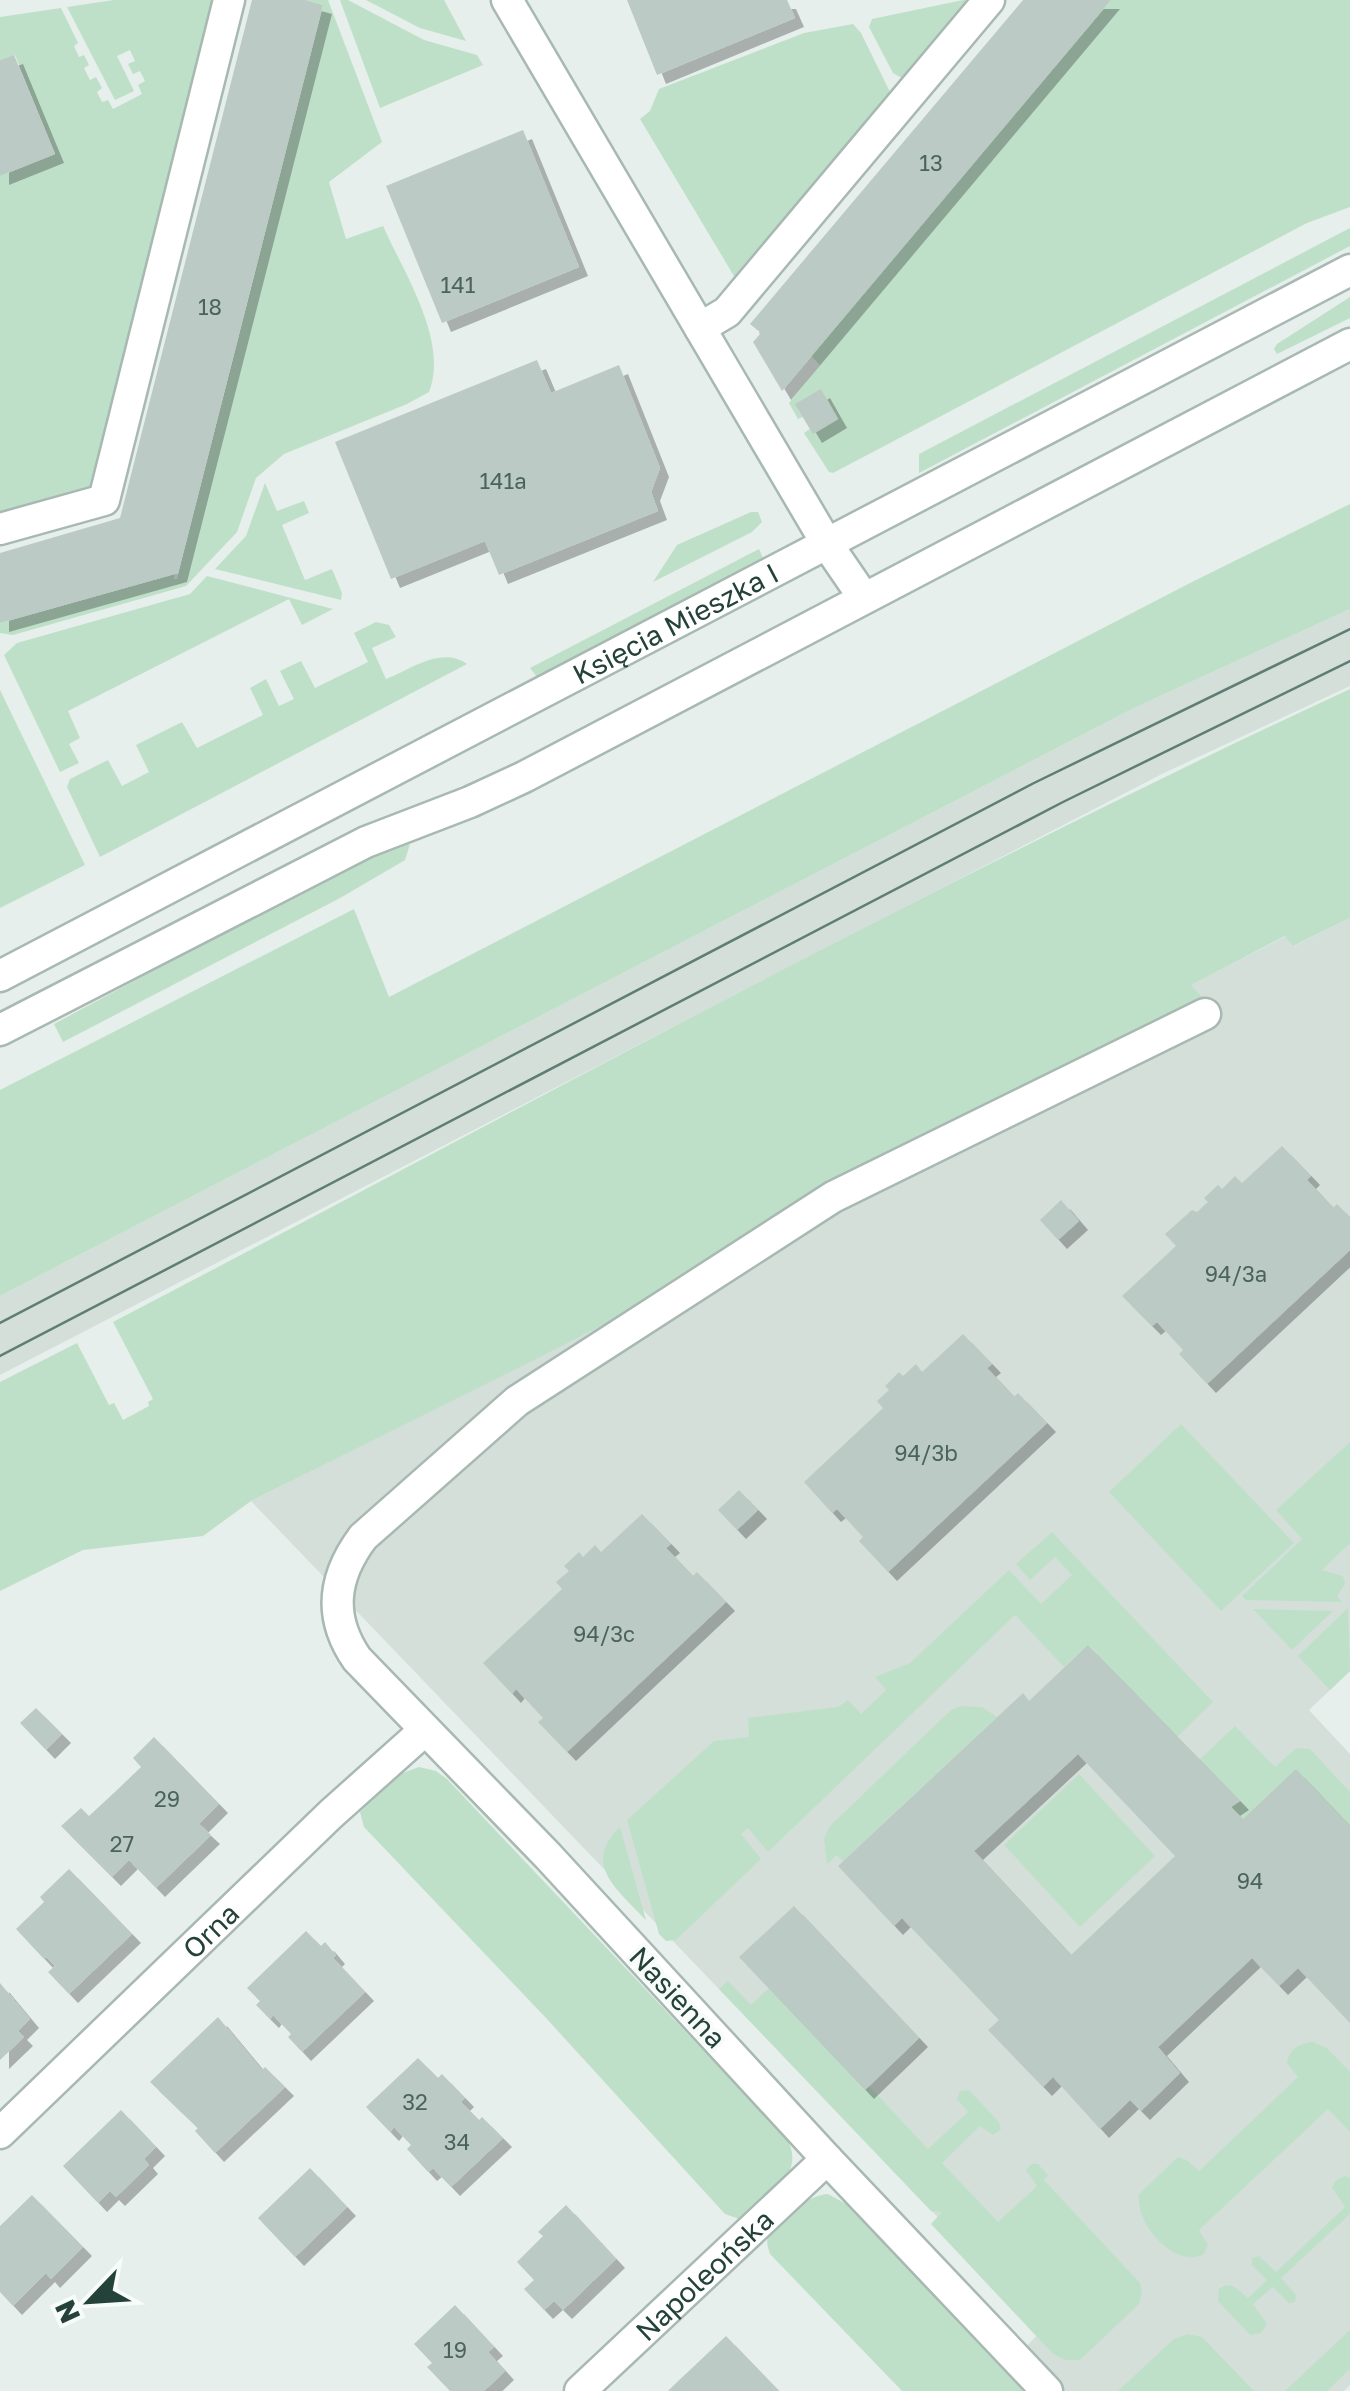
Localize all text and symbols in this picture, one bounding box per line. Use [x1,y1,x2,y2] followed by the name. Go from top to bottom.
[919,149,943,176] house number: 13
[441,271,476,298] house number: 141
[198,293,222,320] house number: 18
[479,467,527,494] house number: 141a
[567,556,784,690] street label: Księcia Mieszka I
[1205,1260,1267,1287] house number: 94/3a
[894,1439,958,1466] house number: 94/3b
[573,1620,635,1647] house number: 94/3c
[154,1785,180,1812] house number: 29
[110,1830,134,1857] house number: 27
[1237,1867,1263,1894] house number: 94
[176,1896,245,1965] street label: Orna
[623,1940,733,2054] street label: Nasienna
[402,2088,428,2115] house number: 32
[444,2128,470,2155] house number: 34
[628,2202,779,2347] street label: Napoleońska
[40,2251,140,2351] north arrow
[47,2295,86,2328] text: N
[443,2336,467,2363] house number: 19

